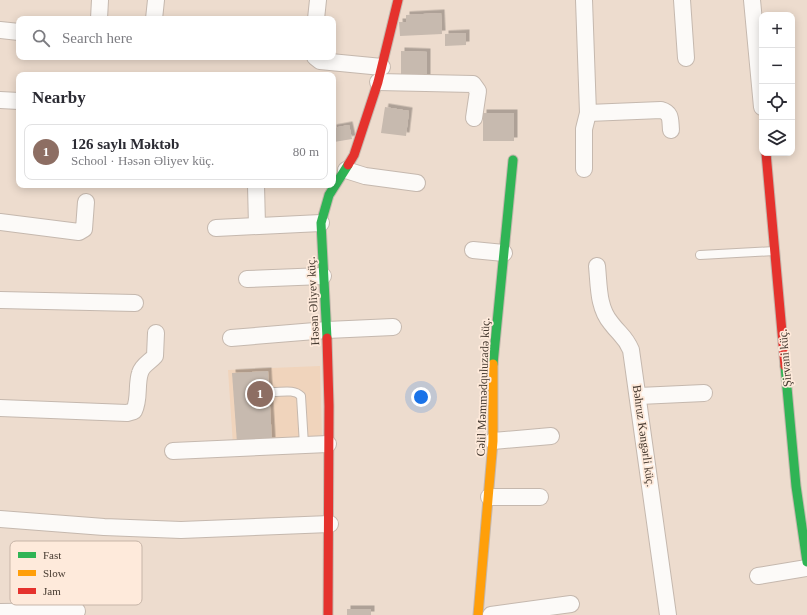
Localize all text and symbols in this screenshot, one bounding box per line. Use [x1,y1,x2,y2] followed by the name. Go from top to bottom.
[759,12,795,156] map controls
[759,12,795,48] button: +
[16,16,336,60] search box
[30,27,52,49] icon: search
[62,30,132,46] text: Search here
[759,48,795,84] button: −
[759,84,795,120] button: locate
[32,88,86,107] text: Nearby
[759,120,795,156] button: layers
[71,136,179,152] text: 126 saylı Məktəb
[43,144,49,159] text: 1
[293,144,319,159] text: 80 m
[71,153,214,168] text: School · Həsən Əliyev küç.
[304,256,322,346] street label: Həsən Əliyev küç.
[474,317,492,457] street label: Cəlil Məmmədquluzadə küç.
[775,329,795,387] street label: Şirvani küç.
[247,379,273,409] pin: 1
[630,384,658,488] street label: Bəhruz Kəngərli küç.
[411,387,431,407] your location
[10,541,142,605] legend
[43,549,61,561] text: Fast
[43,567,66,579] text: Slow
[43,585,61,597] text: Jam

